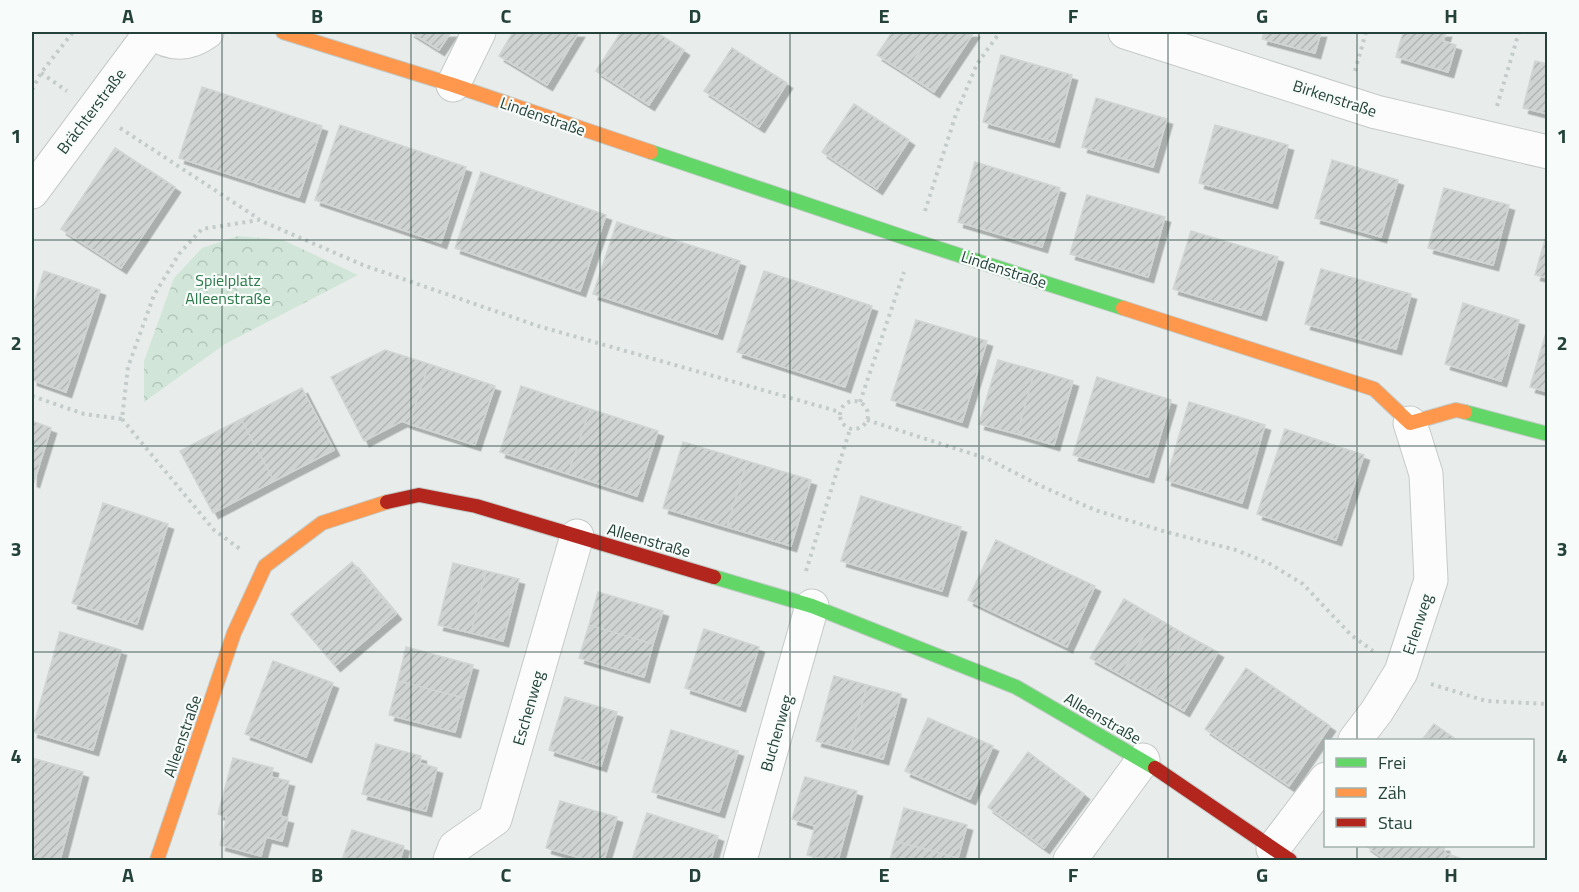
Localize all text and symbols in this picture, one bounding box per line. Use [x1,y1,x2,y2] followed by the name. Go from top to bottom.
[122,0,134,31] text: A
[311,0,323,31] text: B
[501,0,512,31] text: C
[689,0,701,31] text: D
[878,0,890,31] text: E
[1068,0,1079,31] text: F
[1256,0,1268,31] text: G
[1444,0,1458,31] text: H
[51,63,131,159] street label: Brächterstraße
[1290,73,1380,123] street label: Birkenstraße
[497,90,589,142] street label: Lindenstraße
[10,120,22,151] text: 1
[1556,120,1568,151] text: 1
[958,244,1050,294] street label: Lindenstraße
[185,268,271,310] park label: Spielplatz Alleenstraße
[10,327,22,358] text: 2
[1556,327,1568,358] text: 2
[605,517,693,563] street label: Alleenstraße
[10,533,22,564] text: 3
[1556,533,1568,564] text: 3
[1396,590,1438,658] street label: Erlenweg
[506,668,550,748] street label: Eschenweg
[1060,686,1146,750] street label: Alleenstraße
[157,692,207,780] street label: Alleenstraße
[754,692,798,774] street label: Buchenweg
[1324,739,1534,847] legend
[10,740,22,771] text: 4
[1556,740,1568,771] text: 4
[1378,749,1406,776] text: Frei
[1378,779,1406,806] text: Zäh
[1378,809,1413,836] text: Stau
[122,859,134,890] text: A
[311,859,323,890] text: B
[501,859,512,890] text: C
[689,859,701,890] text: D
[878,859,890,890] text: E
[1068,859,1079,890] text: F
[1256,859,1268,890] text: G
[1444,859,1458,890] text: H

